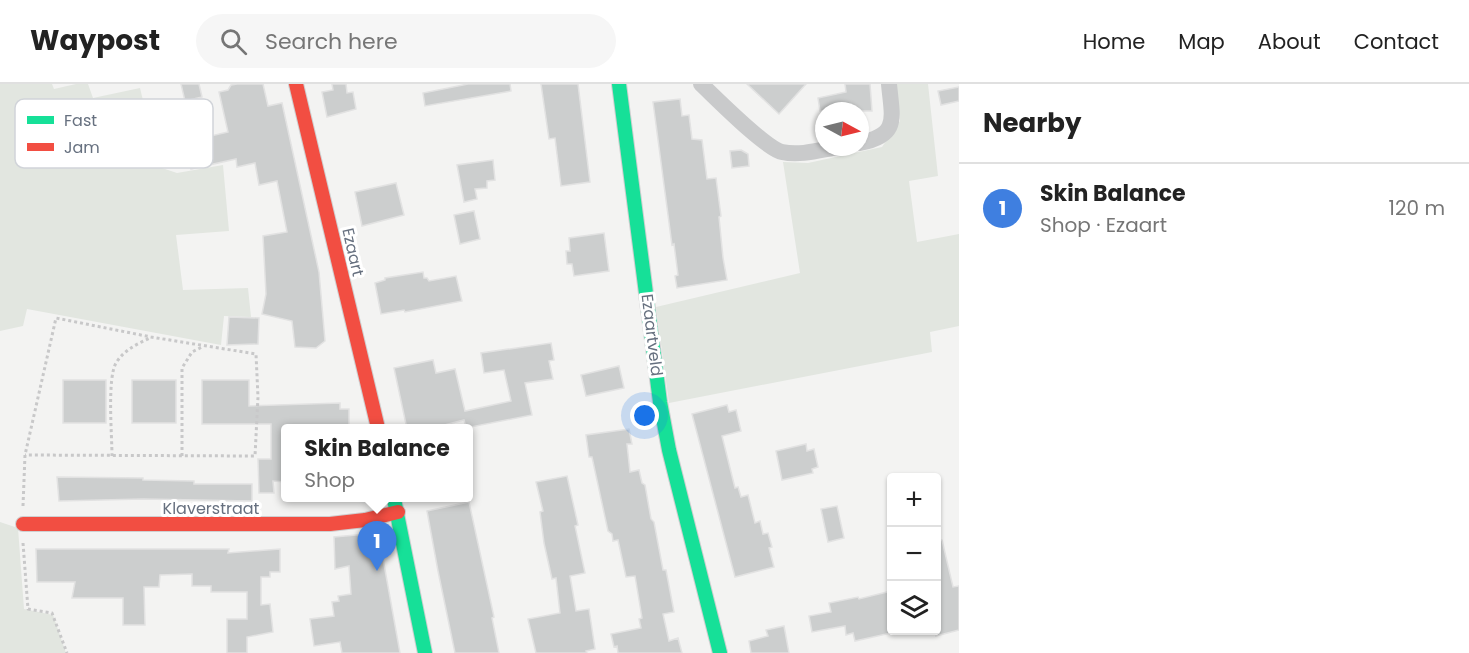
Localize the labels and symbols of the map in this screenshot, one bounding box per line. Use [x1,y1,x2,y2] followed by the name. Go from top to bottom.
[15,99,213,168] legend
[815,102,869,156] north arrow
[64,109,97,132] text: Fast
[64,136,100,159] text: Jam
[336,226,370,279] street label: Ezaart
[636,293,668,377] street label: Ezaartveld
[630,401,659,430] your location
[163,497,260,520] street label: Klaverstraat
[358,522,397,571] pin: 1

